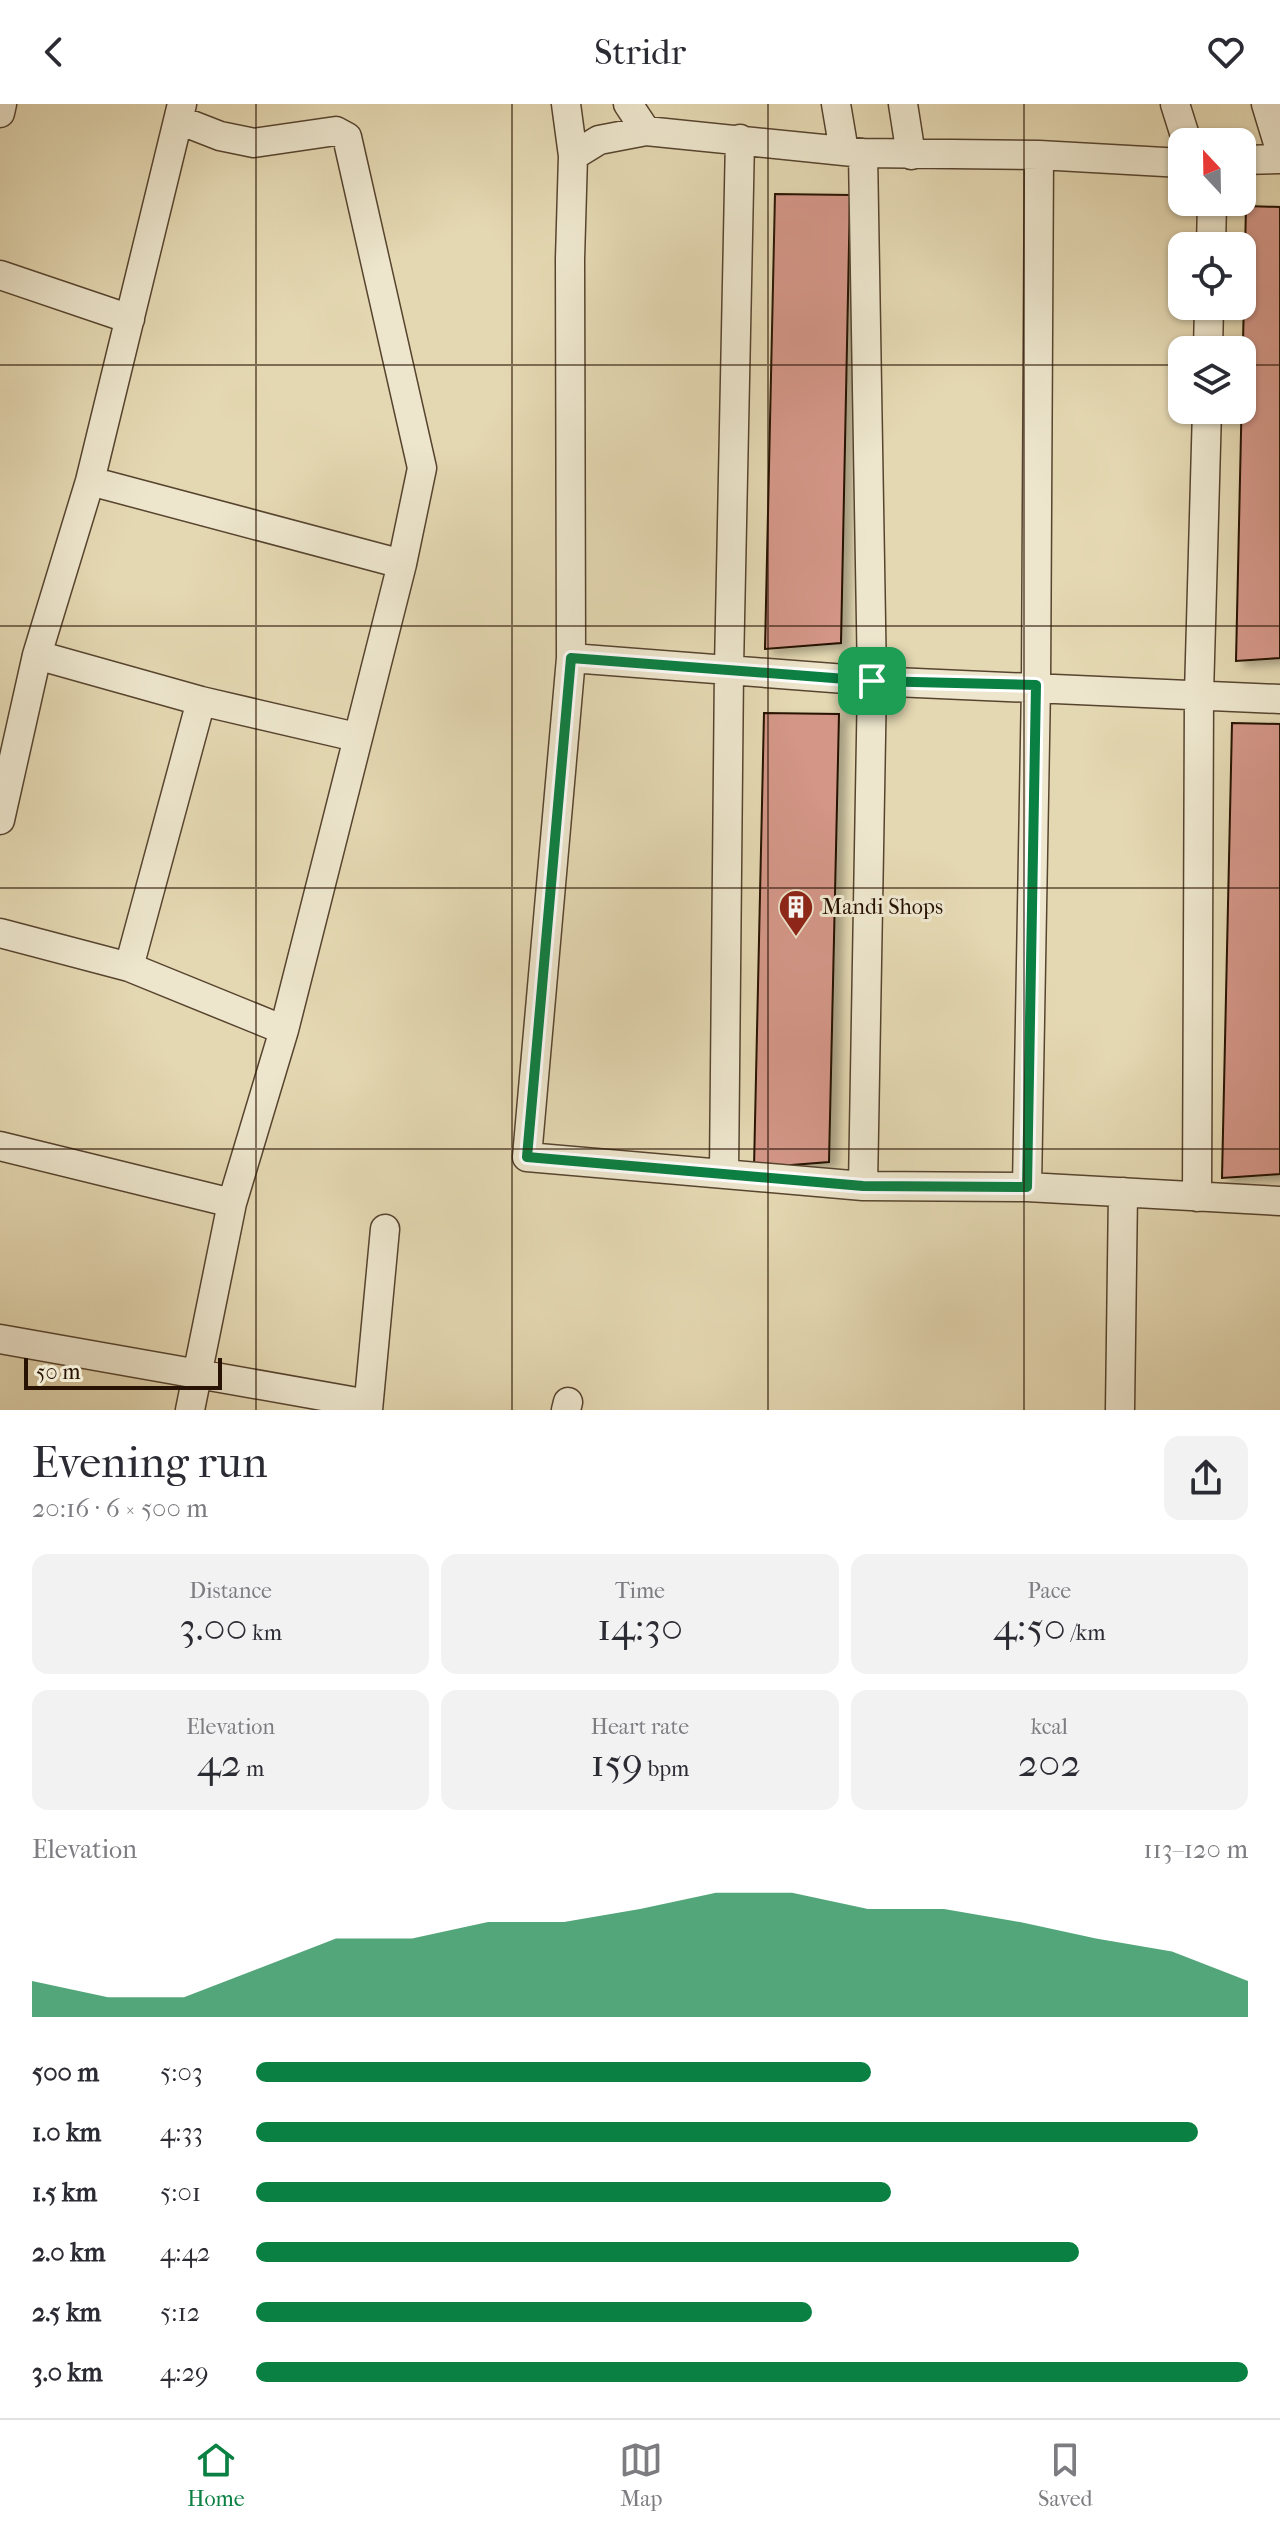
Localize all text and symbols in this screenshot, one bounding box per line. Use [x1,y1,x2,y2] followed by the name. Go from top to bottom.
[32,30,76,74] icon: back
[1204,30,1248,74] icon: heart
[594,31,686,73] text: Stridr
[1168,128,1256,216] north arrow
[1168,128,1256,424] map controls
[1168,232,1256,320] button: locate
[1168,336,1256,424] button: layers
[838,647,906,715] pin
[850,659,894,703] icon: arrive
[777,888,815,938] building icon: Mandi Shops
[822,894,943,920] place label: Mandi Shops
[24,1354,222,1390] scale bar
[36,1359,81,1385] text: 50 m
[1164,1436,1248,1520] button: share
[32,1437,267,1488] text: Evening run
[32,1493,208,1524] text: 20:16 · 6 × 500 m
[189,1578,272,1604] text: Distance
[615,1578,665,1604] text: Time
[1027,1578,1071,1604] text: Pace
[179,1604,248,1650] text: 3.00
[597,1604,683,1650] text: 14:30
[993,1604,1066,1650] text: 4:50
[248,1620,282,1646] text: km
[1066,1620,1105,1646] text: /km
[186,1714,275,1740] text: Elevation
[591,1714,689,1740] text: Heart rate
[1031,1714,1068,1740] text: kcal
[197,1740,241,1786] text: 42
[591,1740,643,1786] text: 159
[1018,1740,1081,1786] text: 202
[241,1756,264,1782] text: m
[643,1756,689,1782] text: bpm
[32,1834,137,1865] text: Elevation
[1143,1834,1248,1865] text: 113–120 m
[32,2057,99,2088] text: 500 m
[160,2057,203,2088] text: 5:03
[32,2117,101,2148] text: 1.0 km
[160,2117,203,2148] text: 4:33
[32,2177,97,2208] text: 1.5 km
[160,2177,201,2208] text: 5:01
[32,2237,105,2268] text: 2.0 km
[160,2237,210,2268] text: 4:42
[32,2297,101,2328] text: 2.5 km
[160,2297,200,2328] text: 5:12
[32,2357,103,2388] text: 3.0 km
[160,2357,209,2388] text: 4:29
[187,2438,245,2512] tab: Home
[619,2438,663,2512] tab: Map
[1038,2438,1093,2512] tab: Saved

